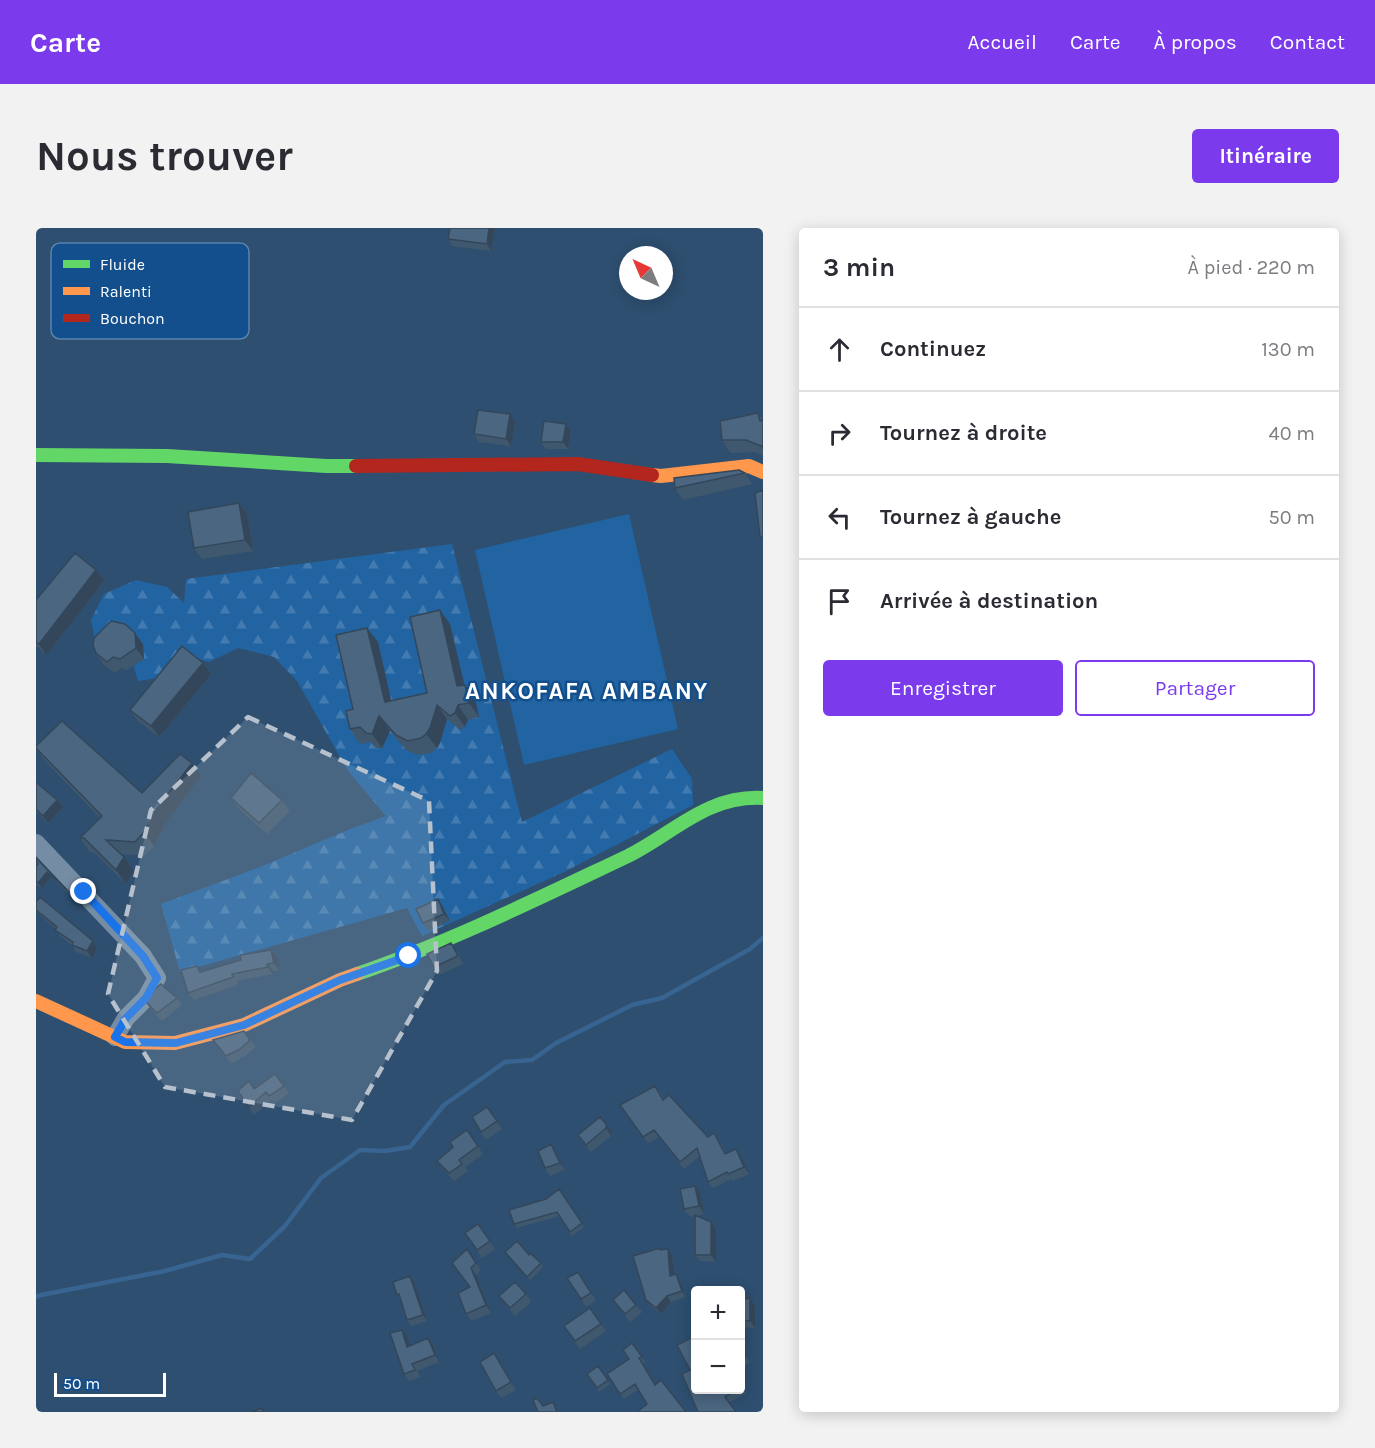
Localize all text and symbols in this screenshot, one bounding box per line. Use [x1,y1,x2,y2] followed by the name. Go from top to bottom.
[30,26,101,59] text: Carte
[968,30,1037,54] text: Accueil
[1070,30,1121,54] text: Carte
[1154,30,1237,54] text: À propos
[1270,30,1345,54] text: Contact
[1192,129,1339,183] button: Itinéraire
[36,131,293,181] text: Nous trouver
[51,243,249,339] legend
[619,246,673,300] north arrow
[823,252,895,283] text: 3 min
[100,255,145,274] text: Fluide
[1187,256,1315,279] text: À pied · 220 m
[100,282,152,301] text: Ralenti
[100,309,165,328] text: Bouchon
[823,333,856,366] icon: ahead
[880,336,986,362] text: Continuez
[1261,338,1315,361] text: 130 m
[823,417,856,450] icon: right
[880,420,1047,446] text: Tournez à droite
[1269,422,1315,445] text: 40 m
[823,501,856,534] icon: left
[880,504,1061,530] text: Tournez à gauche
[1268,506,1315,529] text: 50 m
[823,585,856,618] icon: arrive
[880,588,1098,614] text: Arrivée à destination
[823,660,1063,716] button: Enregistrer
[1075,660,1315,716] button: Partager
[465,677,709,705] district label: ANKOFAFA AMBANY
[70,878,96,904] route end
[395,942,421,968] route start
[691,1286,745,1394] map controls
[691,1286,745,1340] button: +
[691,1340,745,1394] button: −
[54,1370,166,1398] scale bar
[63,1374,100,1393] text: 50 m

